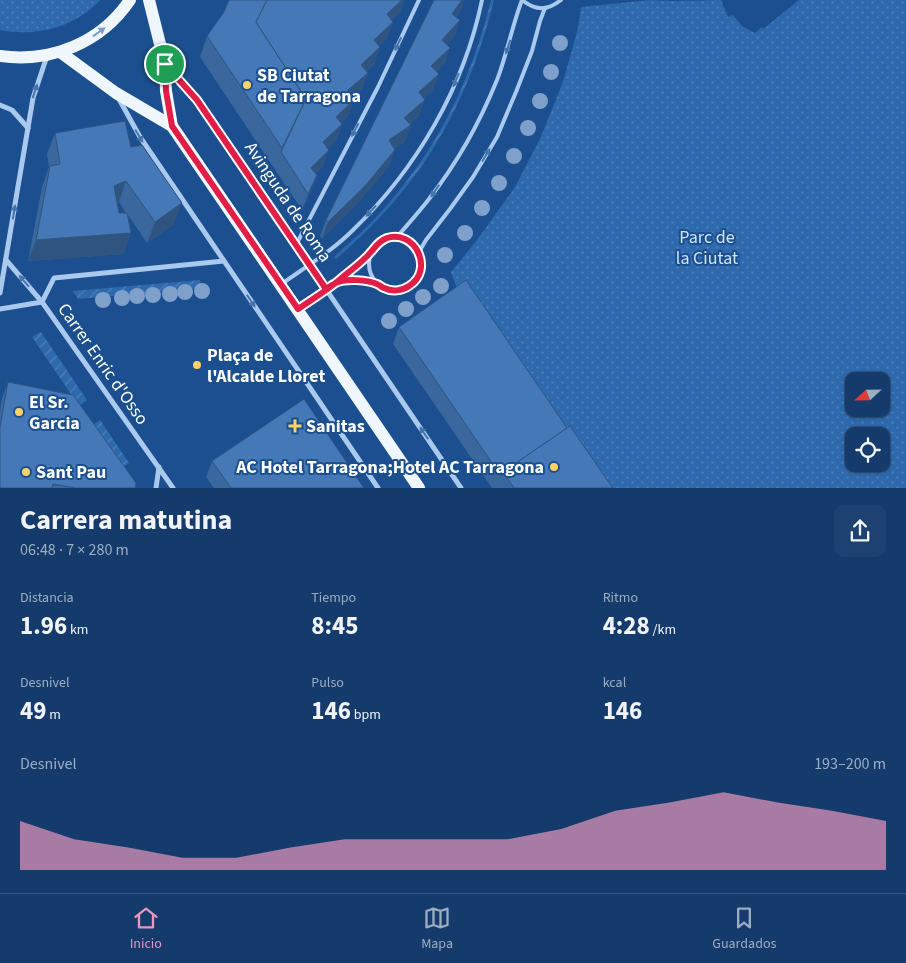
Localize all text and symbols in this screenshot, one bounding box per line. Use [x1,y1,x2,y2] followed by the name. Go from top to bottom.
[92,27,106,37] one-way arrow
[394,36,403,51] one-way arrow
[504,39,511,54] one-way arrow
[144,43,186,85] pin
[151,50,179,78] icon: arrive
[257,63,361,109] place label: SB Ciutat de Tarragona
[452,72,460,87] one-way arrow
[241,79,253,91] marker: SB Ciutat de Tarragona
[32,83,40,98] one-way arrow
[351,123,359,138] one-way arrow
[135,129,144,142] one-way arrow
[238,137,338,267] street label: Avinguda de Roma
[482,148,491,161] one-way arrow
[430,184,440,198] one-way arrow
[10,204,18,220] one-way arrow
[365,204,377,216] one-way arrow
[676,225,738,271] park label: Parc de la Ciutat
[19,275,30,287] one-way arrow
[246,295,256,308] one-way arrow
[52,298,154,430] street label: Carrer Enric d'Osso
[207,343,325,389] place label: Plaça de l'Alcalde Lloret
[191,359,203,371] marker: Plaça de l'Alcalde Lloret
[845,372,890,418] north arrow
[845,372,890,472] map controls
[29,390,80,436] place label: El Sr. Garcia
[13,406,25,418] marker: El Sr. Garcia
[306,414,365,439] place label: Sanitas
[288,419,302,433] marker: Sanitas
[419,426,429,440] one-way arrow
[845,427,890,472] button: locate
[235,455,544,480] place label: AC Hotel Tarragona;Hotel AC Tarragona
[36,460,106,485] place label: Sant Pau
[548,461,560,473] marker: AC Hotel Tarragona;Hotel AC Tarragona
[20,466,32,478] marker: Sant Pau
[20,500,232,540] text: Carrera matutina
[834,505,886,557] button: share
[20,539,129,561] text: 06:48 · 7 × 280 m
[20,588,74,608] text: Distancia
[311,588,356,608] text: Tiempo
[603,588,638,608] text: Ritmo
[20,608,67,644] text: 1.96
[311,608,358,644] text: 8:45
[603,608,650,644] text: 4:28
[67,620,88,640] text: km
[650,620,676,640] text: /km
[20,673,70,693] text: Desnivel
[311,673,344,693] text: Pulso
[603,673,626,693] text: kcal
[20,693,46,729] text: 49
[311,693,351,729] text: 146
[603,693,642,729] text: 146
[46,705,61,725] text: m
[351,705,381,725] text: bpm
[20,753,77,775] text: Desnivel
[814,753,886,775] text: 193–200 m
[130,904,162,954] tab: Inicio
[421,904,453,954] tab: Mapa
[712,904,776,954] tab: Guardados

